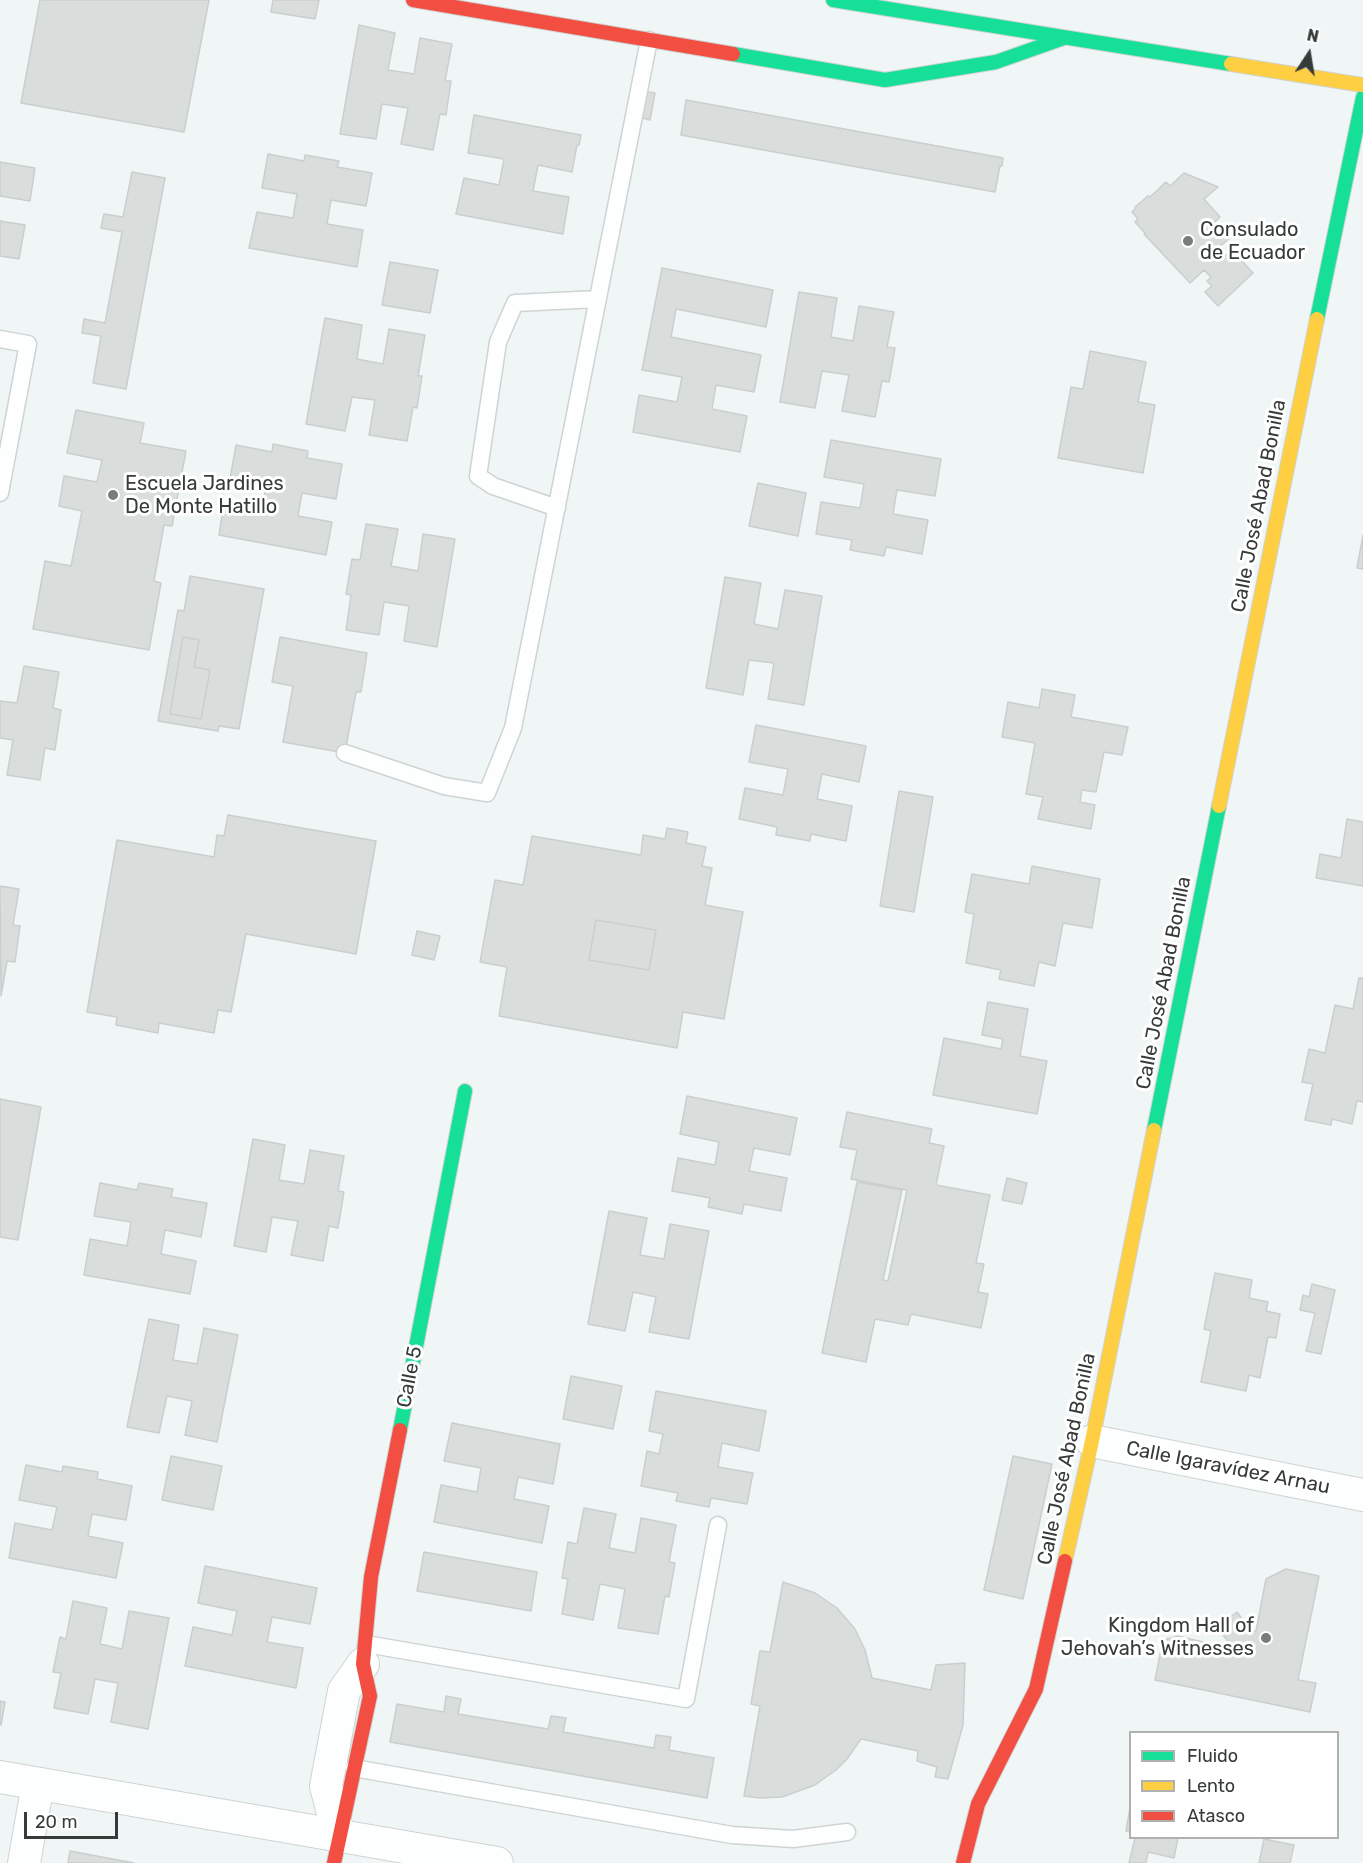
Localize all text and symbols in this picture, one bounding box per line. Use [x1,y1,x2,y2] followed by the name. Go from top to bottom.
[1279,24,1339,84] north arrow
[1305,25,1320,46] text: N
[1200,218,1305,265] place label: Consulado de Ecuador
[1181,234,1195,248] marker: Consulado de Ecuador
[1227,398,1291,614] street label: Calle José Abad Bonilla
[125,472,284,519] place label: Escuela Jardines De Monte Hatillo
[106,488,120,502] marker: Escuela Jardines De Monte Hatillo
[1132,875,1196,1091] street label: Calle José Abad Bonilla
[392,1344,428,1410] street label: Calle 5
[1033,1351,1101,1567] street label: Calle José Abad Bonilla
[1124,1436,1332,1500] street label: Calle Igaravídez Arnau
[1061,1614,1254,1661] place label: Kingdom Hall of Jehovah’s Witnesses
[1259,1631,1273,1645] marker: Kingdom Hall of Jehovah’s Witnesses
[1129,1731,1339,1839] legend
[1187,1745,1238,1767] text: Fluido
[1187,1775,1235,1797] text: Lento
[27,1800,122,1838] scale bar
[1187,1805,1245,1827] text: Atasco
[35,1811,77,1833] text: 20 m

